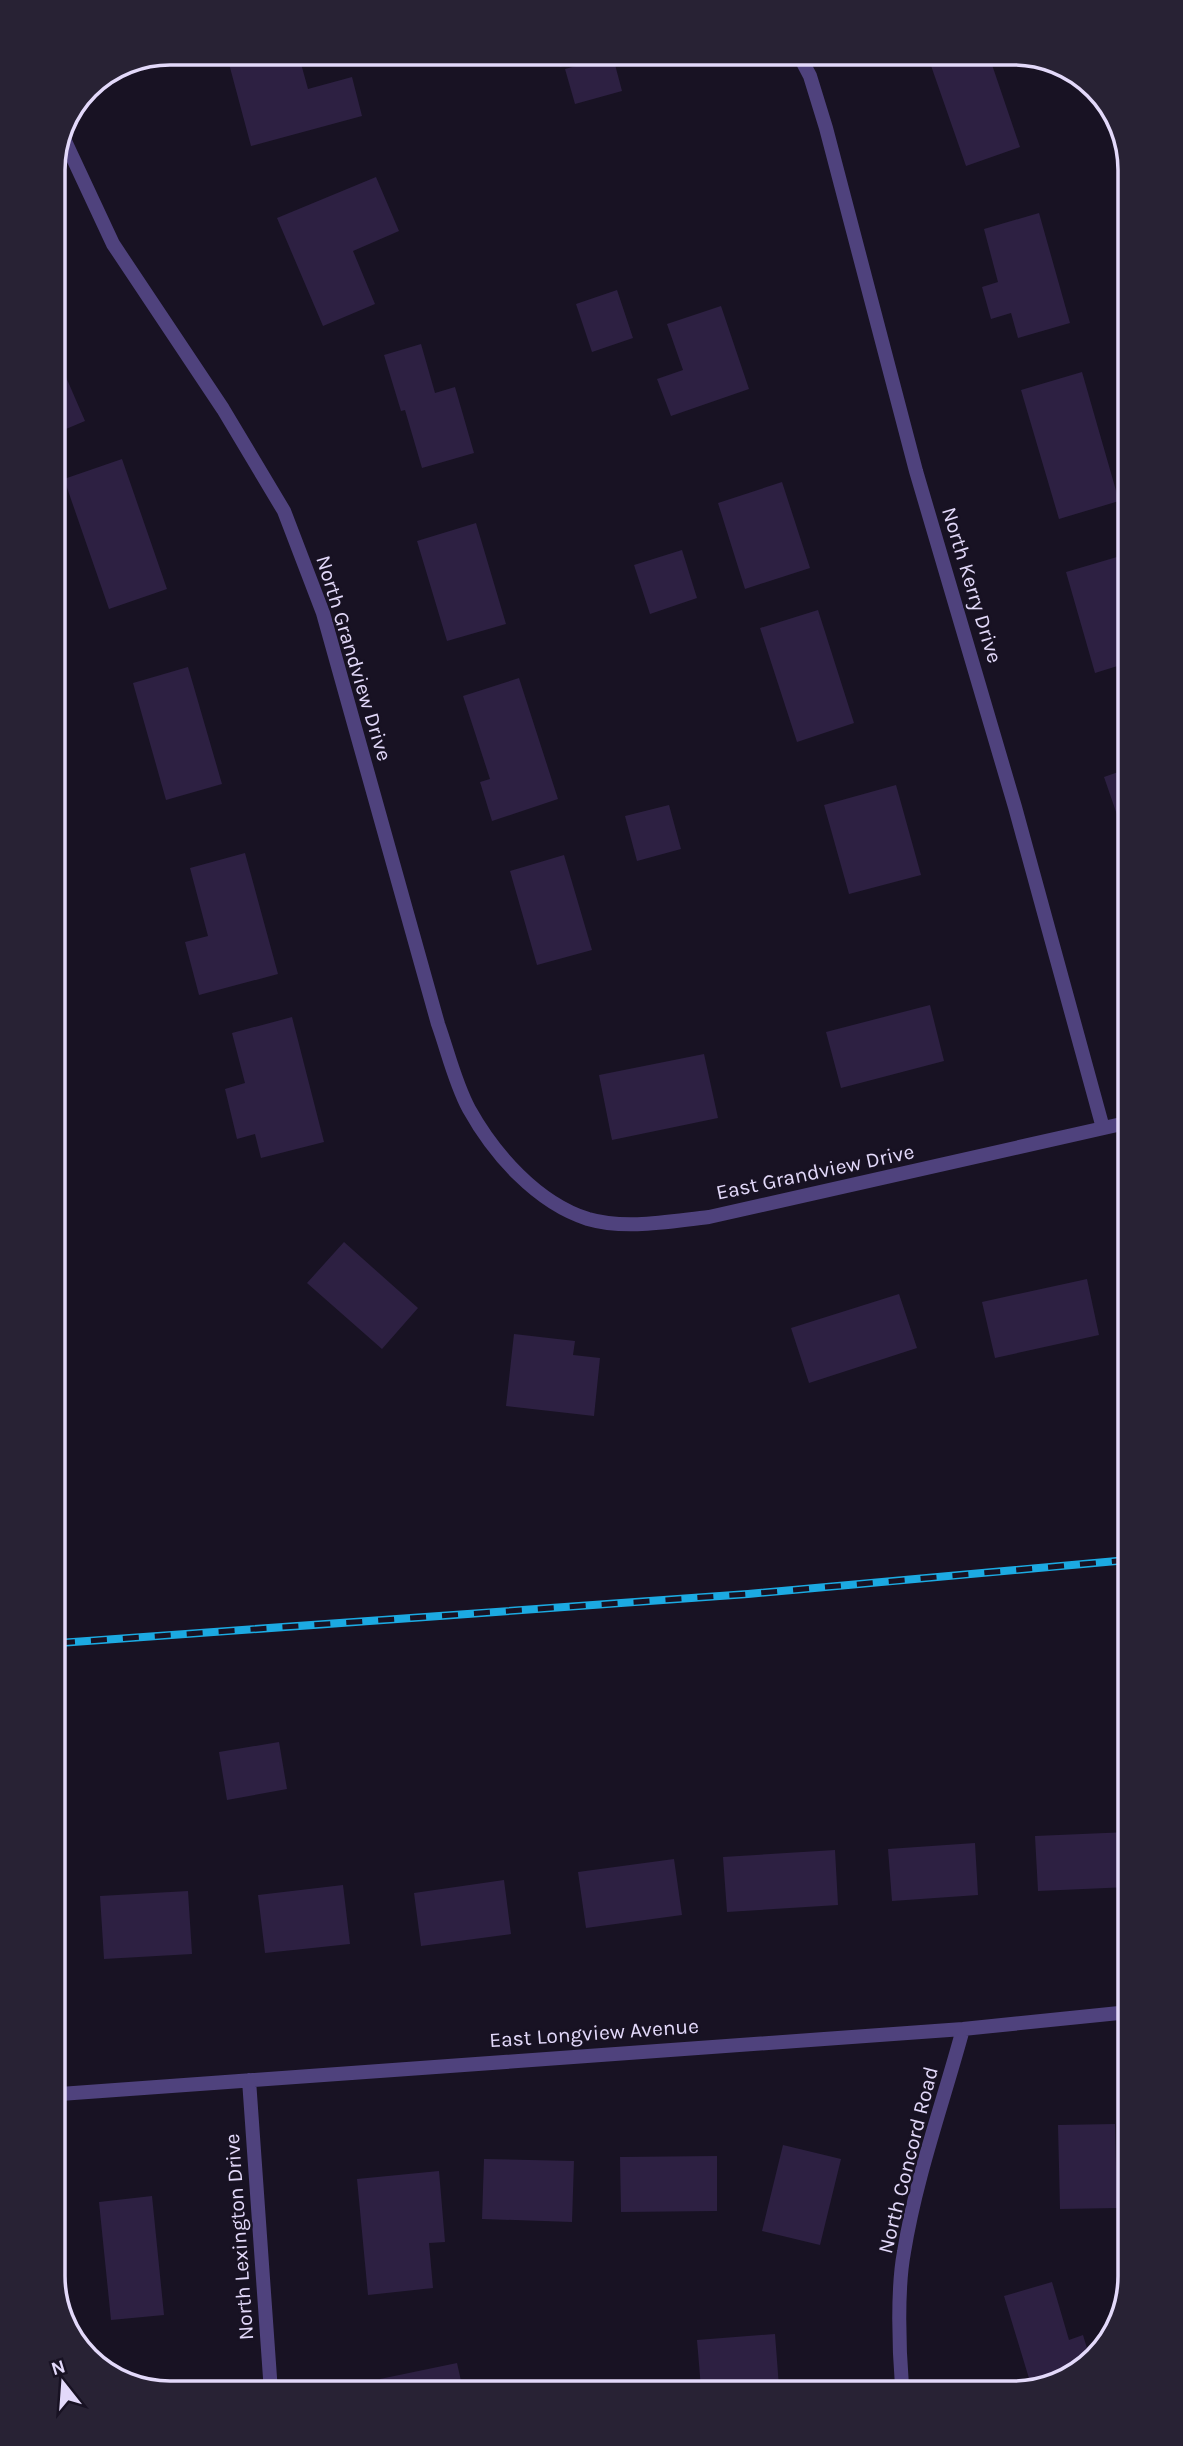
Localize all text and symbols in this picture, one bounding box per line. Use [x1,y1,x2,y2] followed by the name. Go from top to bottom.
[937,504,1007,666] street label: North Kerry Drive
[311,552,397,764] street label: North Grandview Drive
[714,1139,916,1205] street label: East Grandview Drive
[488,2014,700,2052] street label: East Longview Avenue
[873,2064,943,2256] street label: North Concord Road
[220,2133,258,2341] street label: North Lexington Drive
[28,2348,98,2418] north arrow
[49,2355,68,2380] text: N

